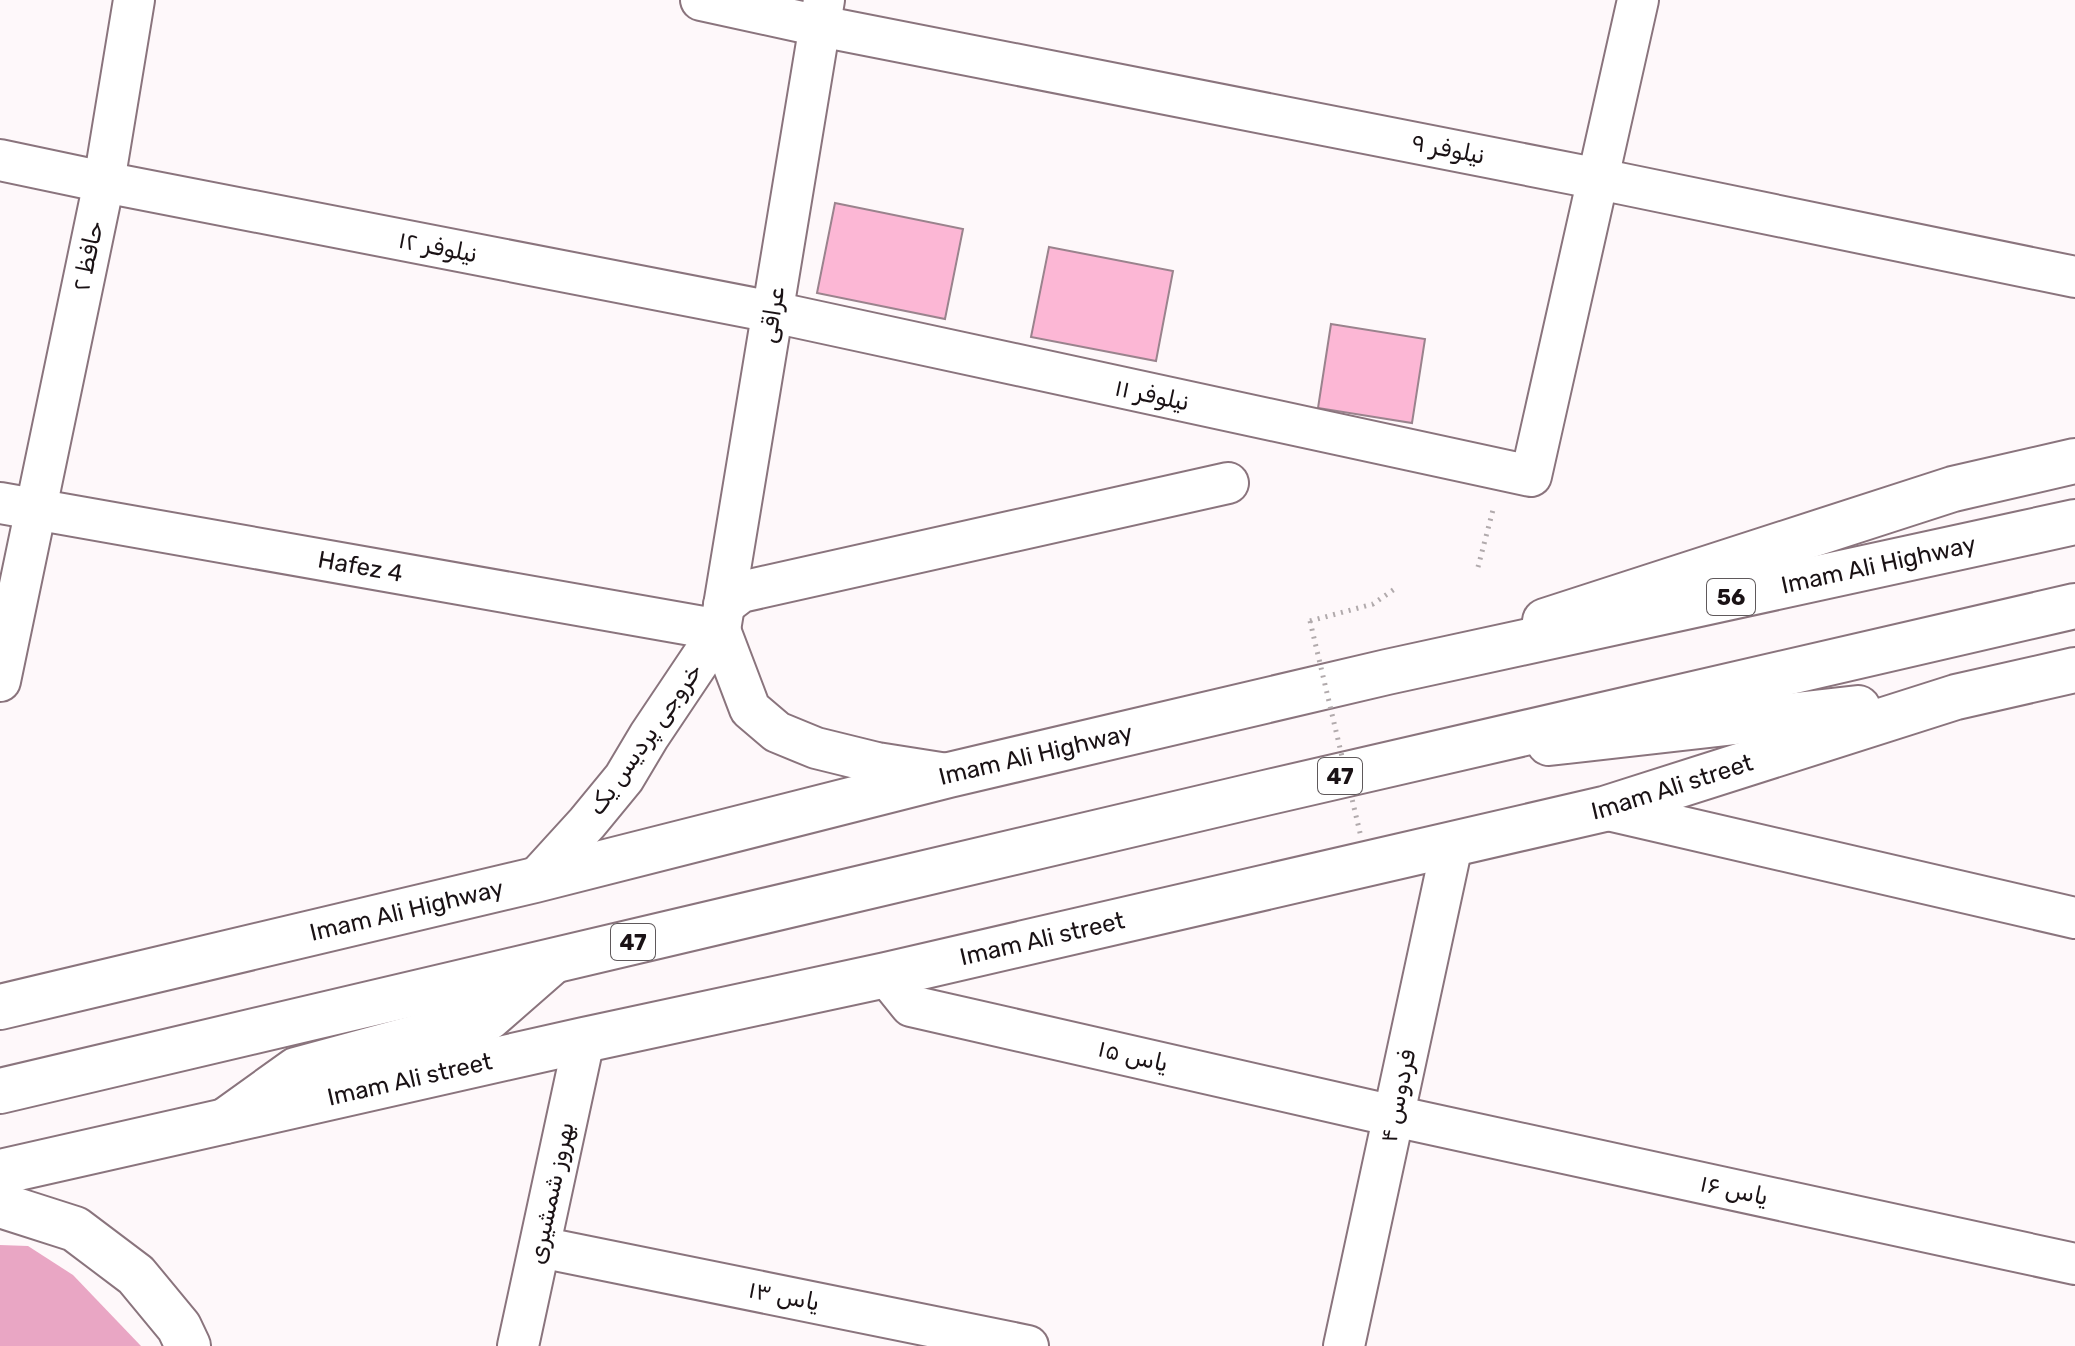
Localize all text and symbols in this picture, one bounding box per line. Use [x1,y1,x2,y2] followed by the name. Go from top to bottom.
[1409,128,1487,170] street label: نیلوفر ۹
[67,218,109,294] street label: حافظ ۲
[396,226,480,268] street label: نیلوفر ۱۲
[754,285,790,345] street label: عراقی
[1112,373,1192,417] street label: نیلوفر ۱۱
[1779,530,1978,600] street label: Imam Ali Highway
[316,545,405,588] street label: Hafez 4
[1707,579,1755,615] road number: 56
[582,658,709,822] street label: خروجی پردیس یک
[936,718,1135,791] street label: Imam Ali Highway
[1589,749,1756,825] street label: Imam Ali street
[1318,758,1362,794] road number: 47
[307,874,506,947] street label: Imam Ali Highway
[957,906,1127,971] street label: Imam Ali street
[611,924,655,960] road number: 47
[1095,1034,1171,1078] street label: یاس ۱۵
[325,1047,495,1112] street label: Imam Ali street
[1374,1047,1422,1145] street label: فردوس ۴
[522,1119,580,1267] street label: بهروز شمشیری
[1697,1169,1771,1211] street label: یاس ۱۶
[746,1275,822,1317] street label: یاس ۱۳

